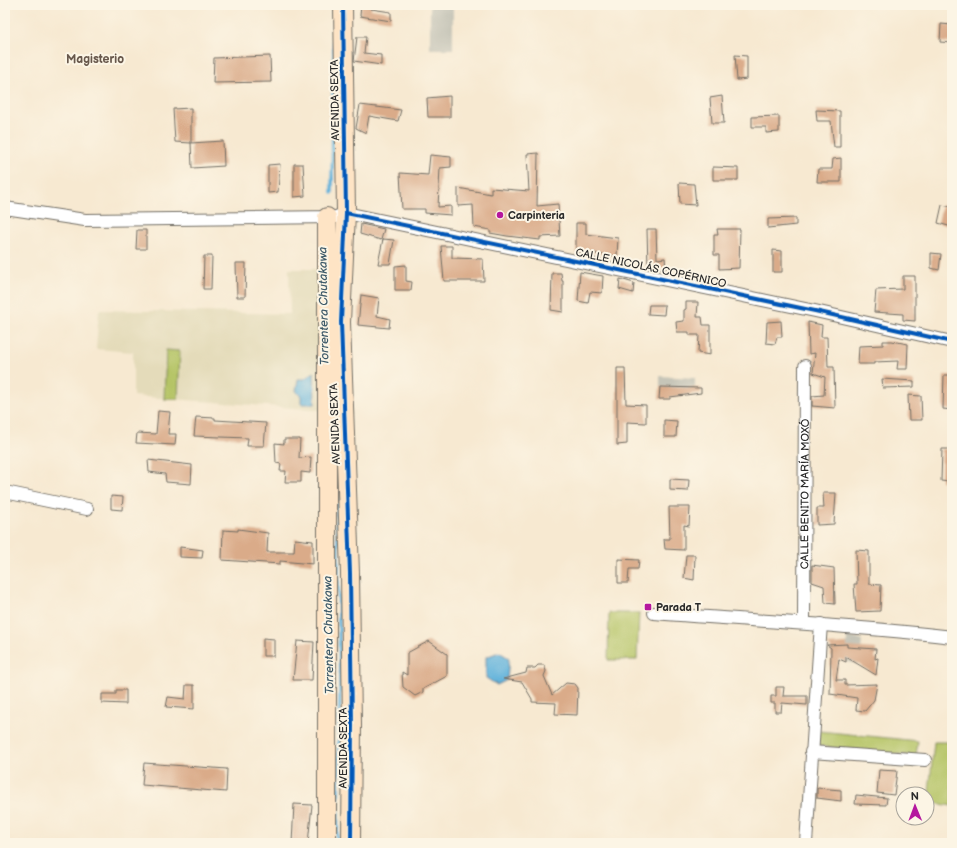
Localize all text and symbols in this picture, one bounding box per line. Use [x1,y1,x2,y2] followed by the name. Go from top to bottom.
[66,52,124,67] district label: Magisterio
[328,59,342,141] street label: AVENIDA SEXTA
[508,209,565,222] place label: Carpinteria
[495,210,505,220] marker: Carpinteria
[574,245,728,290] street label: CALLE NICOLÁS COPÉRNICO
[315,246,333,365] water label: Torrentera Chutakawa
[327,383,343,465] street label: AVENIDA SEXTA
[797,418,811,569] street label: CALLE BENITO MARÍA MOXÓ
[320,575,338,694] water label: Torrentera Chutakawa
[656,601,702,614] place label: Parada T
[643,602,653,612] marker: Parada T
[337,707,350,789] street label: AVENIDA SEXTA
[895,786,935,826] north arrow
[911,790,919,803] text: N

